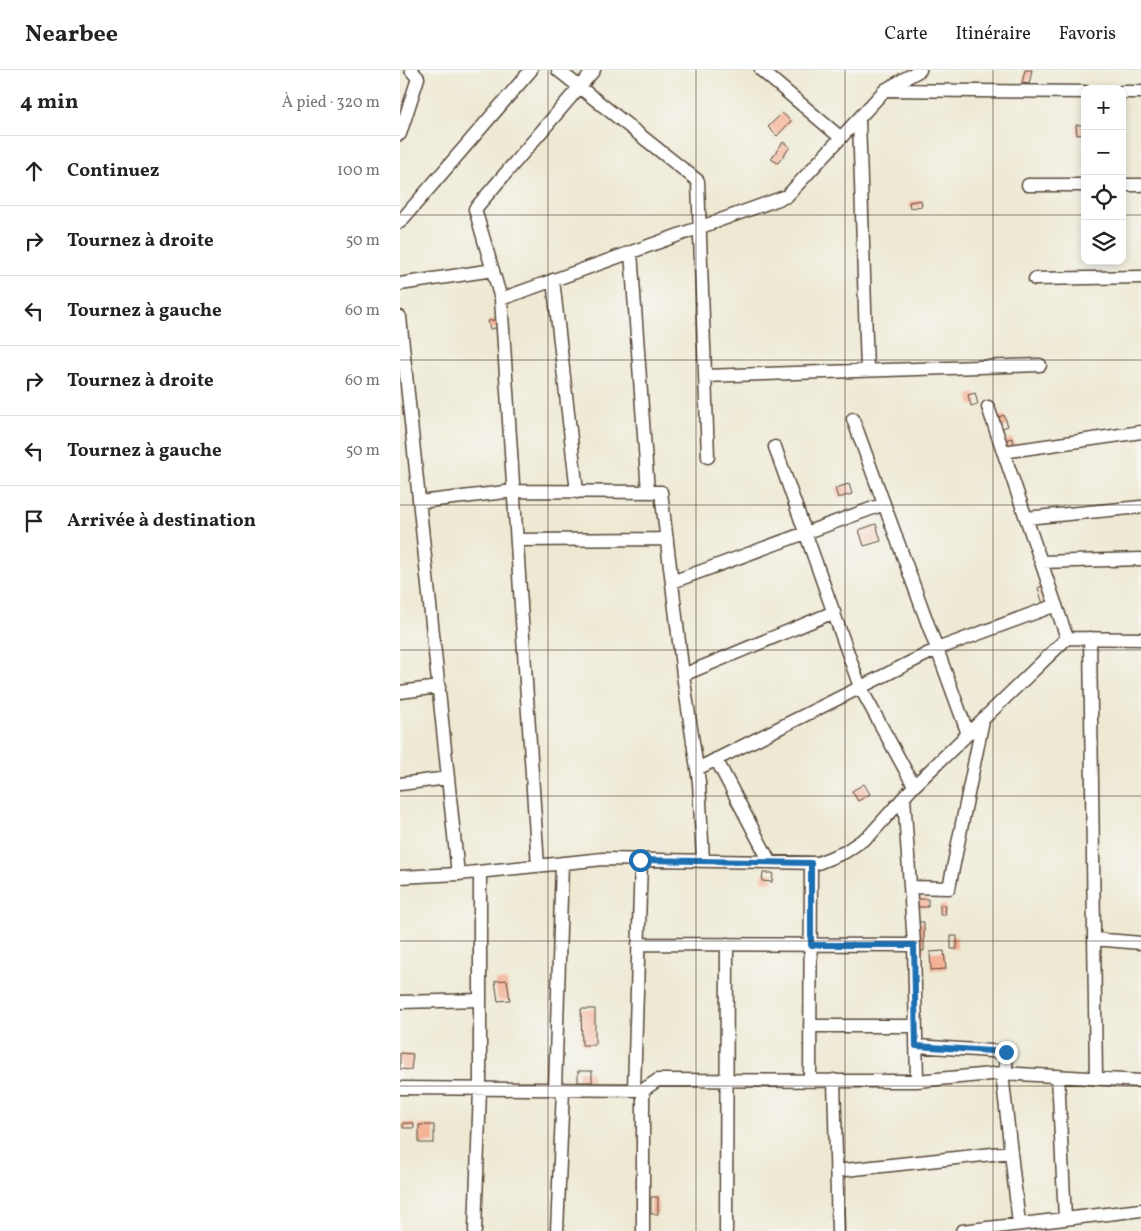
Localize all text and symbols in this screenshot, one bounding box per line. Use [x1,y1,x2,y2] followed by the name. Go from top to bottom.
[25,18,118,52] text: Nearbee
[884,22,927,47] text: Carte
[955,22,1031,47] text: Itinéraire
[1059,22,1116,47] text: Favoris
[1081,85,1126,265] map controls
[1081,85,1126,130] button: +
[20,88,79,117] text: 4 min
[282,92,380,114] text: À pied · 320 m
[1081,130,1126,175] button: −
[20,157,48,185] icon: ahead
[67,158,159,184] text: Continuez
[337,160,380,182] text: 100 m
[1081,175,1126,220] button: locate
[1081,220,1126,265] button: layers
[20,227,48,255] icon: right
[67,228,214,254] text: Tournez à droite
[346,230,380,252] text: 50 m
[20,297,48,325] icon: left
[67,298,222,324] text: Tournez à gauche
[345,300,380,322] text: 60 m
[20,367,48,395] icon: right
[67,368,214,394] text: Tournez à droite
[345,370,380,392] text: 60 m
[20,437,48,465] icon: left
[67,438,222,464] text: Tournez à gauche
[346,440,380,462] text: 50 m
[20,507,48,535] icon: arrive
[67,508,256,534] text: Arrivée à destination
[629,849,652,872] route start
[995,1041,1018,1064] route end

